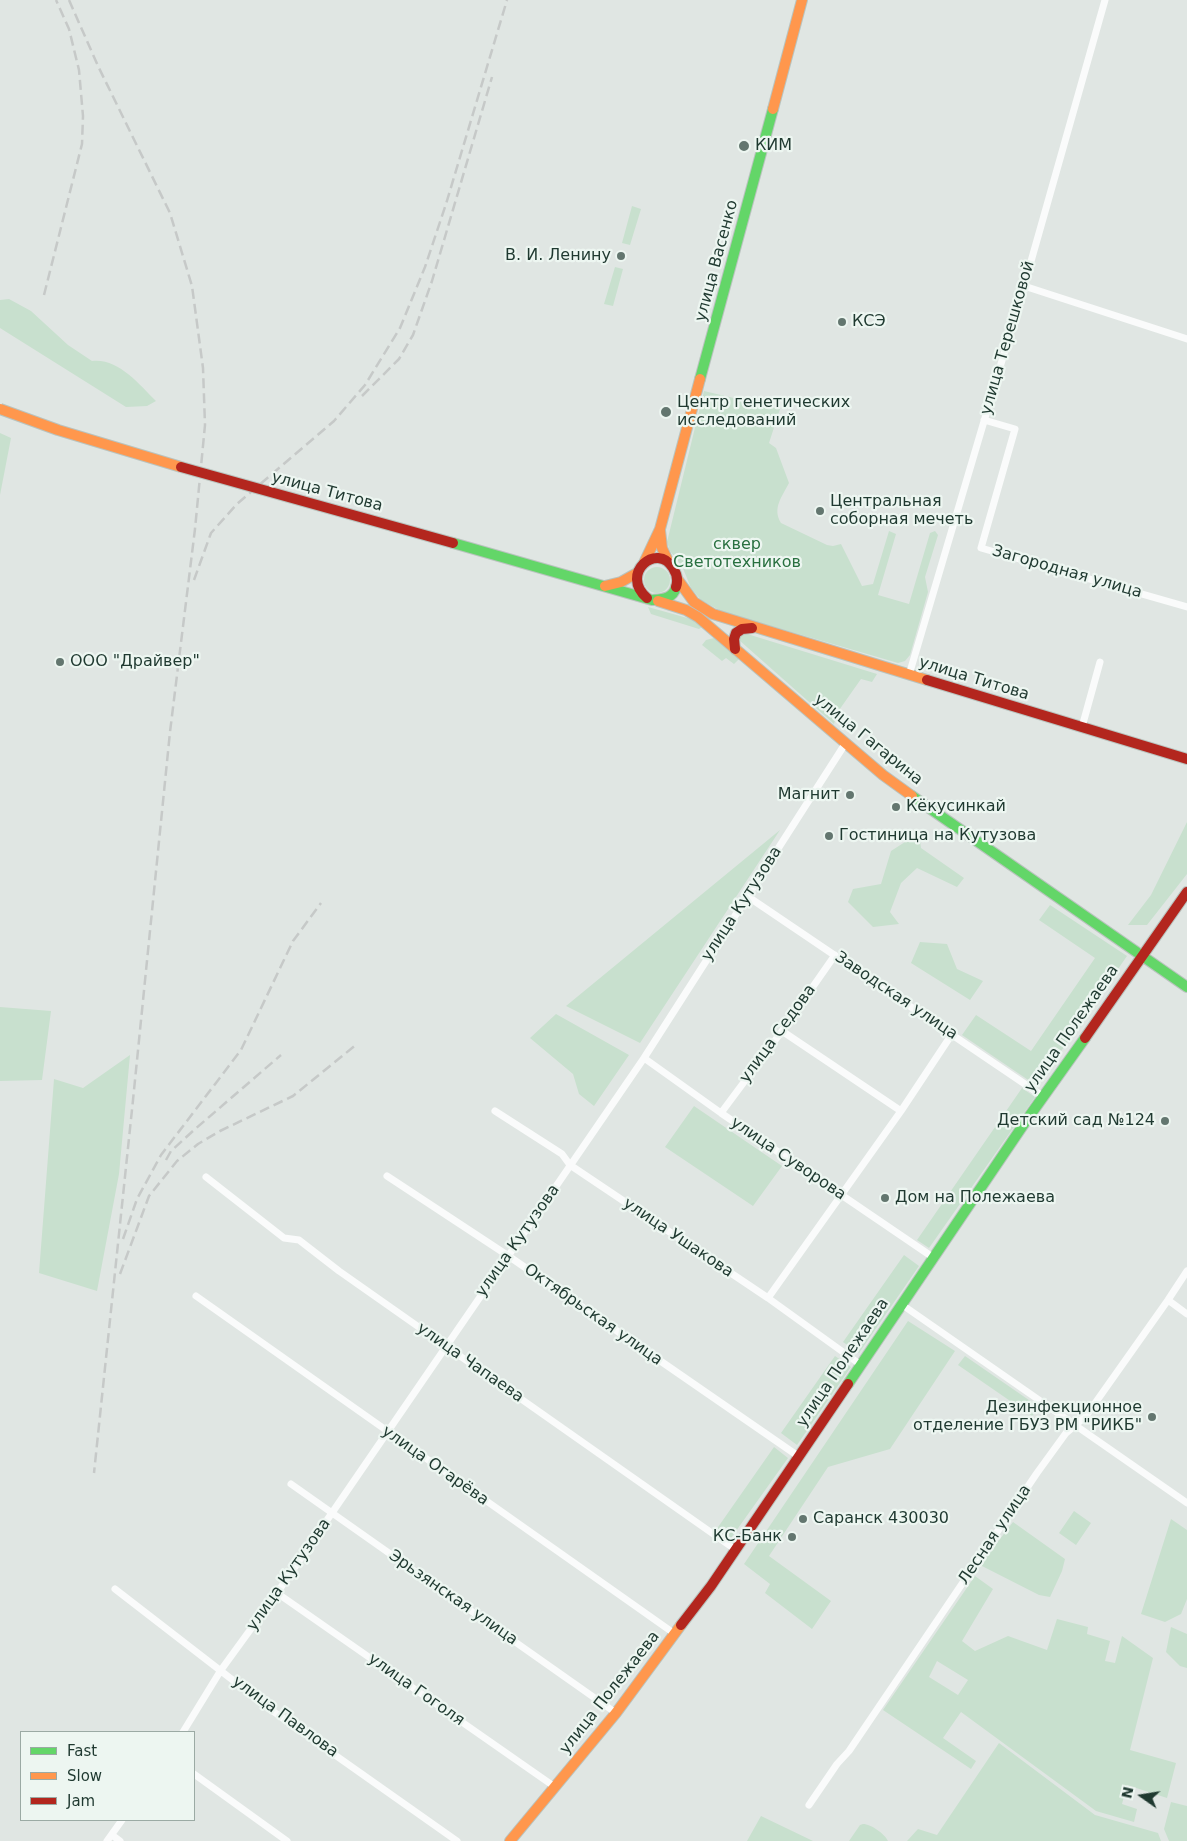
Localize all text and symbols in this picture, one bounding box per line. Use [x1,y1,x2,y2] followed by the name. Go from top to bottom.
[755,136,792,156] place label: КИМ
[737,139,751,153] marker: КИМ
[692,198,742,324] street label: улица Васенко
[505,246,611,266] place label: В. И. Ленину
[615,250,627,262] marker: В. И. Ленину
[977,259,1039,417] street label: улица Терешковой
[852,312,886,332] place label: КСЭ
[836,316,848,328] marker: КСЭ
[677,393,850,431] place label: Центр генетических исследований
[659,405,673,419] marker: Центр генетических исследований
[269,468,385,516] street label: улица Титова
[830,492,973,530] place label: Центральная соборная мечеть
[814,505,826,517] marker: Центральная соборная мечеть
[673,535,801,573] park label: сквер Светотехников
[990,541,1144,603] street label: Загородная улица
[70,652,200,672] place label: ООО "Драйвер"
[916,653,1032,705] street label: улица Титова
[54,656,66,668] marker: ООО "Драйвер"
[810,690,926,790] street label: улица Гагарина
[778,785,840,805] place label: Магнит
[844,789,856,801] marker: Магнит
[906,797,1006,817] place label: Кёкусинкай
[890,801,902,813] marker: Кёкусинкай
[839,826,1036,846] place label: Гостиница на Кутузова
[823,830,835,842] marker: Гостиница на Кутузова
[698,843,786,965] street label: улица Кутузова
[831,948,961,1044] street label: Заводская улица
[1021,962,1123,1096] street label: улица Полежаева
[736,981,820,1087] street label: улица Седова
[997,1111,1155,1131] place label: Детский сад №124
[727,1113,849,1205] street label: улица Суворова
[1159,1115,1171,1127] marker: Детский сад №124
[472,1181,564,1301] street label: улица Кутузова
[895,1188,1055,1208] place label: Дом на Полежаева
[879,1192,891,1204] marker: Дом на Полежаева
[619,1194,737,1282] street label: улица Ушакова
[520,1260,666,1370] street label: Октябрьская улица
[793,1295,893,1431] street label: улица Полежаева
[413,1319,527,1407] street label: улица Чапаева
[913,1398,1142,1436] place label: Дезинфекционное отделение ГБУЗ РМ "РИКБ"
[1146,1411,1158,1423] marker: Дезинфекционное отделение ГБУЗ РМ "РИКБ"
[378,1422,492,1510] street label: улица Огарёва
[954,1481,1036,1589] street label: Лесная улица
[813,1509,949,1529] place label: Саранск 430030
[797,1513,809,1525] marker: Саранск 430030
[243,1515,335,1635] street label: улица Кутузова
[713,1527,782,1547] place label: КС-Банк
[786,1531,798,1543] marker: КС-Банк
[385,1546,521,1650] street label: Эрьзянская улица
[556,1628,664,1758] street label: улица Полежаева
[364,1650,468,1730] street label: улица Гоголя
[228,1672,342,1762] street label: улица Павлова
[20,1731,195,1821] legend
[67,1742,97,1760] text: Fast
[67,1767,102,1785] text: Slow
[1117,1771,1167,1821] north arrow
[1118,1785,1136,1800] text: N
[67,1792,95,1810] text: Jam

